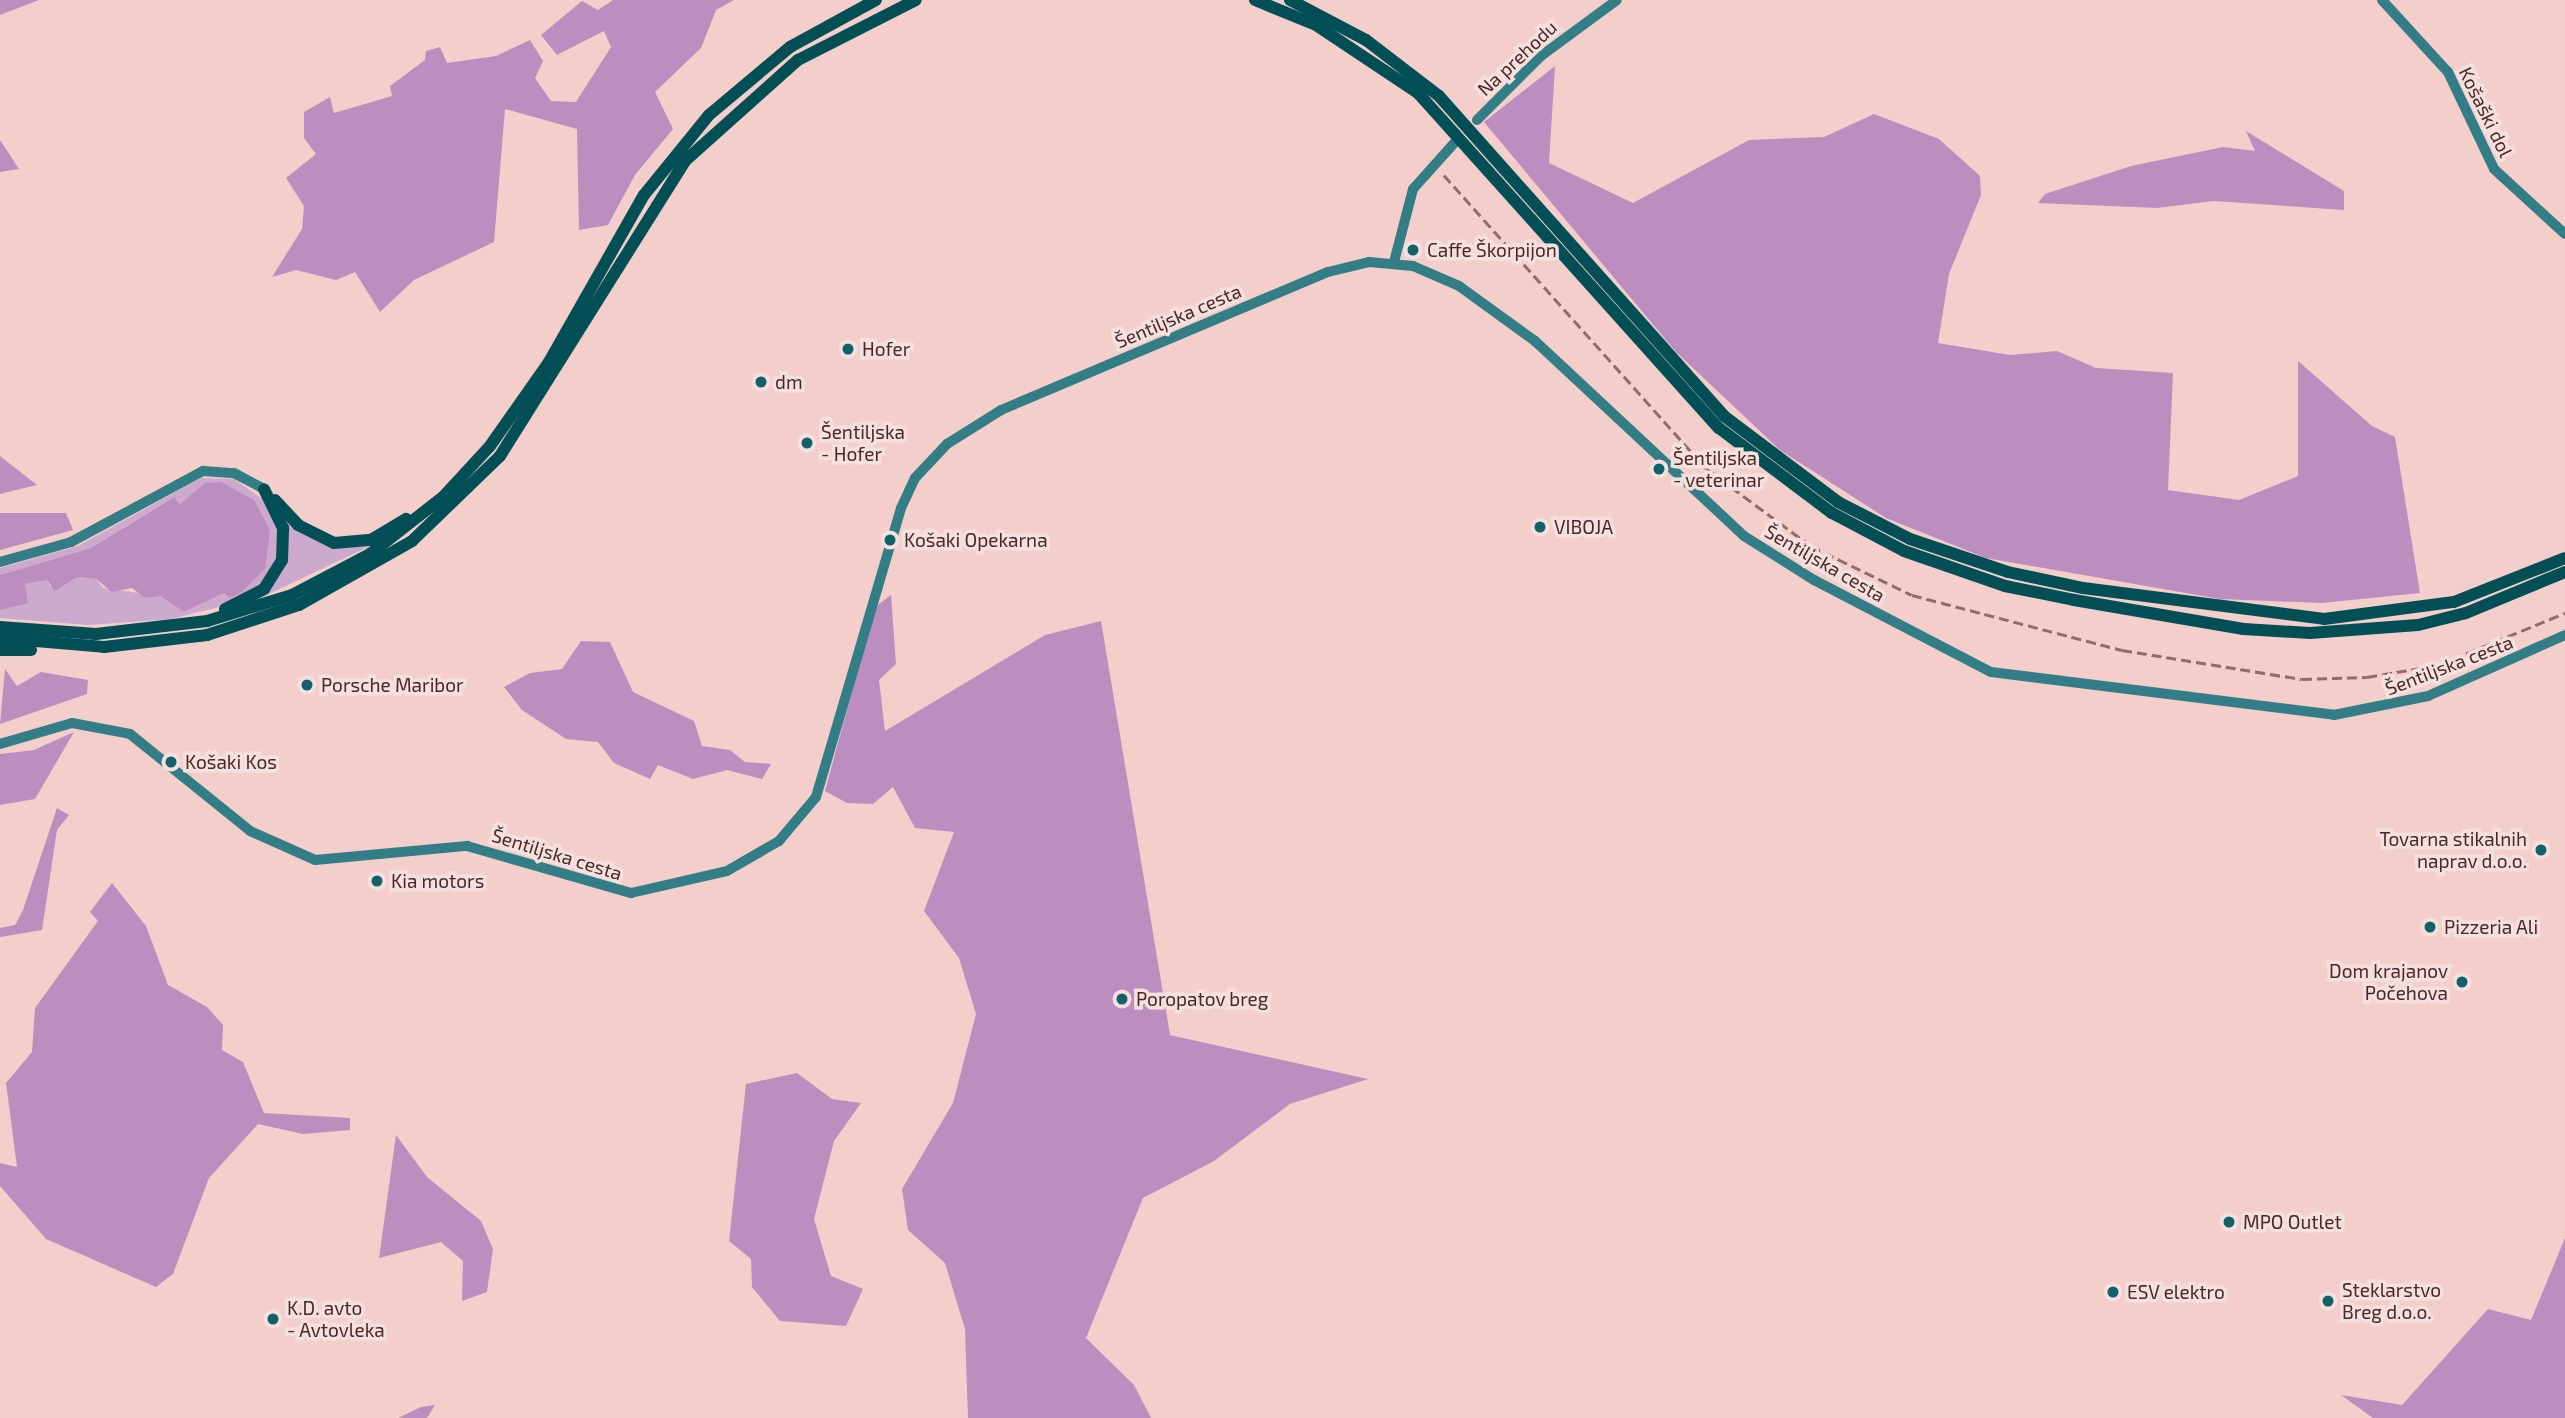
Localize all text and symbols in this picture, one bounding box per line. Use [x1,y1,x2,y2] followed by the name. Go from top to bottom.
[1473,15,1561,101] street label: Na prehodu
[2454,63,2518,161] street label: Košaški dol
[1427,239,1557,261] place label: Caffe Škorpijon
[1405,242,1421,258] marker: Caffe Škorpijon
[1111,279,1245,353] street label: Šentiljska cesta
[862,338,910,360] place label: Hofer
[840,341,856,357] marker: Hofer
[775,371,803,393] place label: dm
[753,374,769,390] marker: dm
[821,421,905,465] place label: Šentiljska - Hofer
[799,435,815,451] marker: Šentiljska - Hofer
[1673,447,1765,491] place label: Šentiljska - veterinar
[1651,461,1667,477] marker: Šentiljska - veterinar
[1554,516,1613,538] place label: VIBOJA
[1532,519,1548,535] marker: VIBOJA
[1761,519,1889,607] street label: Šentiljska cesta
[904,529,1048,551] place label: Košaki Opekarna
[882,532,898,548] marker: Košaki Opekarna
[2382,630,2516,700] street label: Šentiljska cesta
[321,674,464,696] place label: Porsche Maribor
[299,677,315,693] marker: Porsche Maribor
[185,751,277,773] place label: Košaki Kos
[163,754,179,770] marker: Košaki Kos
[489,823,625,885] street label: Šentiljska cesta
[2380,828,2527,872] place label: Tovarna stikalnih naprav d.o.o.
[2533,842,2549,858] marker: Tovarna stikalnih naprav d.o.o.
[391,870,484,892] place label: Kia motors
[369,873,385,889] marker: Kia motors
[2444,916,2539,938] place label: Pizzeria Ali
[2422,919,2438,935] marker: Pizzeria Ali
[2329,960,2448,1004] place label: Dom krajanov Počehova
[2454,974,2470,990] marker: Dom krajanov Počehova
[1136,988,1269,1010] place label: Poropatov breg
[1114,991,1130,1007] marker: Poropatov breg
[2243,1211,2342,1233] place label: MPO Outlet
[2221,1214,2237,1230] marker: MPO Outlet
[2342,1279,2441,1323] place label: Steklarstvo Breg d.o.o.
[2127,1281,2225,1303] place label: ESV elektro
[2105,1284,2121,1300] marker: ESV elektro
[2320,1293,2336,1309] marker: Steklarstvo Breg d.o.o.
[287,1297,385,1341] place label: K.D. avto - Avtovleka
[265,1311,281,1327] marker: K.D. avto - Avtovleka

